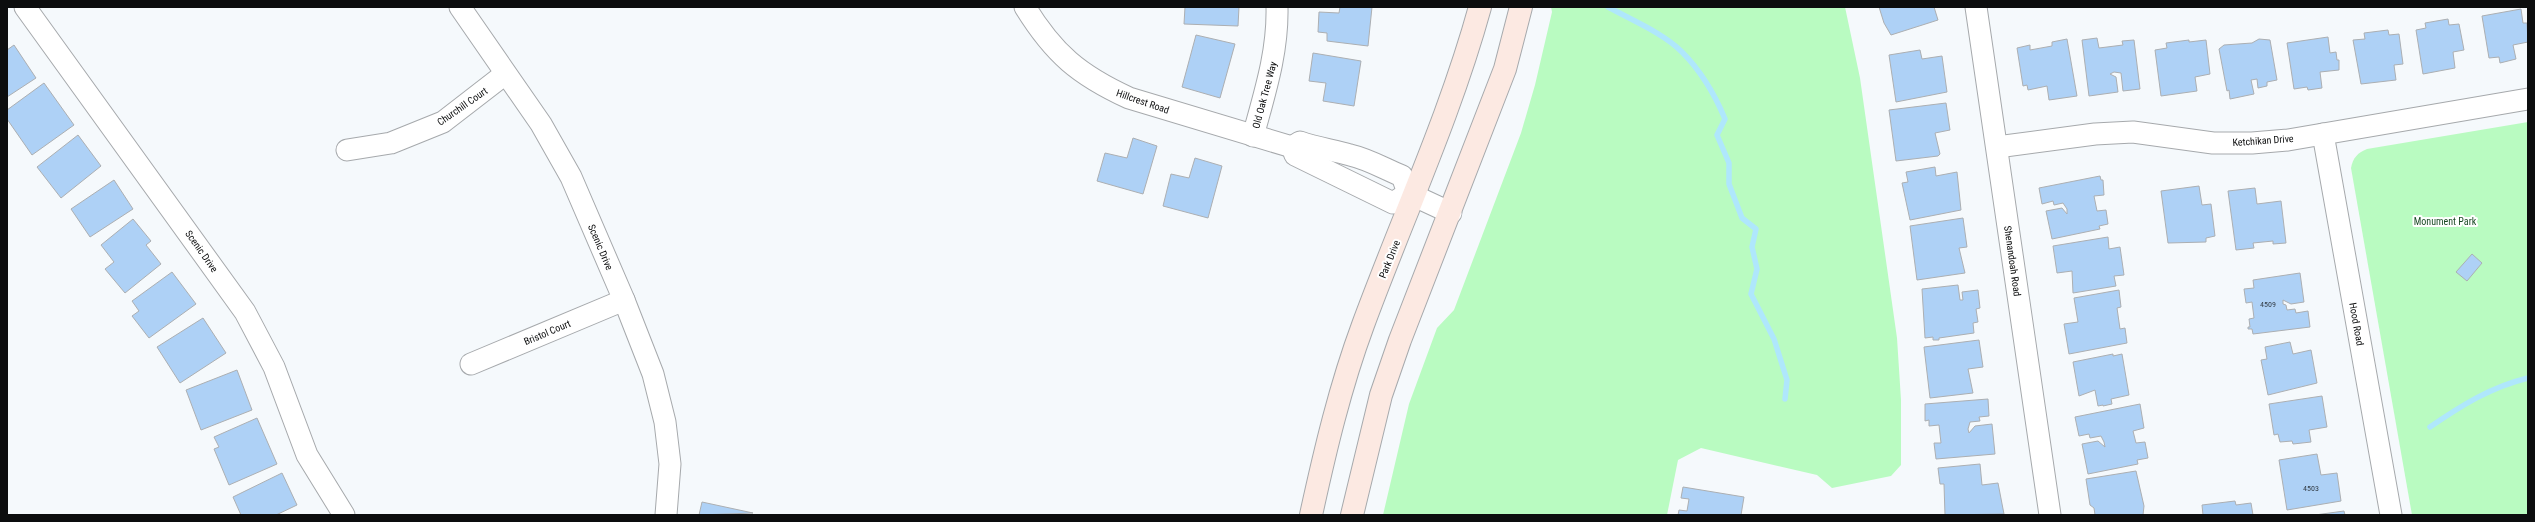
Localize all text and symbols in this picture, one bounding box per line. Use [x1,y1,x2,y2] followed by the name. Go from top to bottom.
[1250,60,1279,130] street label: Old Oak Tree Way
[435,85,490,128] street label: Churchill Court
[1115,87,1171,116] street label: Hillcrest Road
[2232,133,2294,148] street label: Ketchikan Drive
[2414,216,2477,227] park label: Monument Park
[586,223,615,272] street label: Scenic Drive
[2002,225,2023,297] street label: Shenandoah Road
[183,228,220,275] street label: Scenic Drive
[1377,238,1402,280] street label: Park Drive
[2260,300,2276,309] house number: 4509
[2347,302,2366,347] street label: Hood Road
[522,318,572,347] street label: Bristol Court
[2303,484,2319,493] house number: 4503

